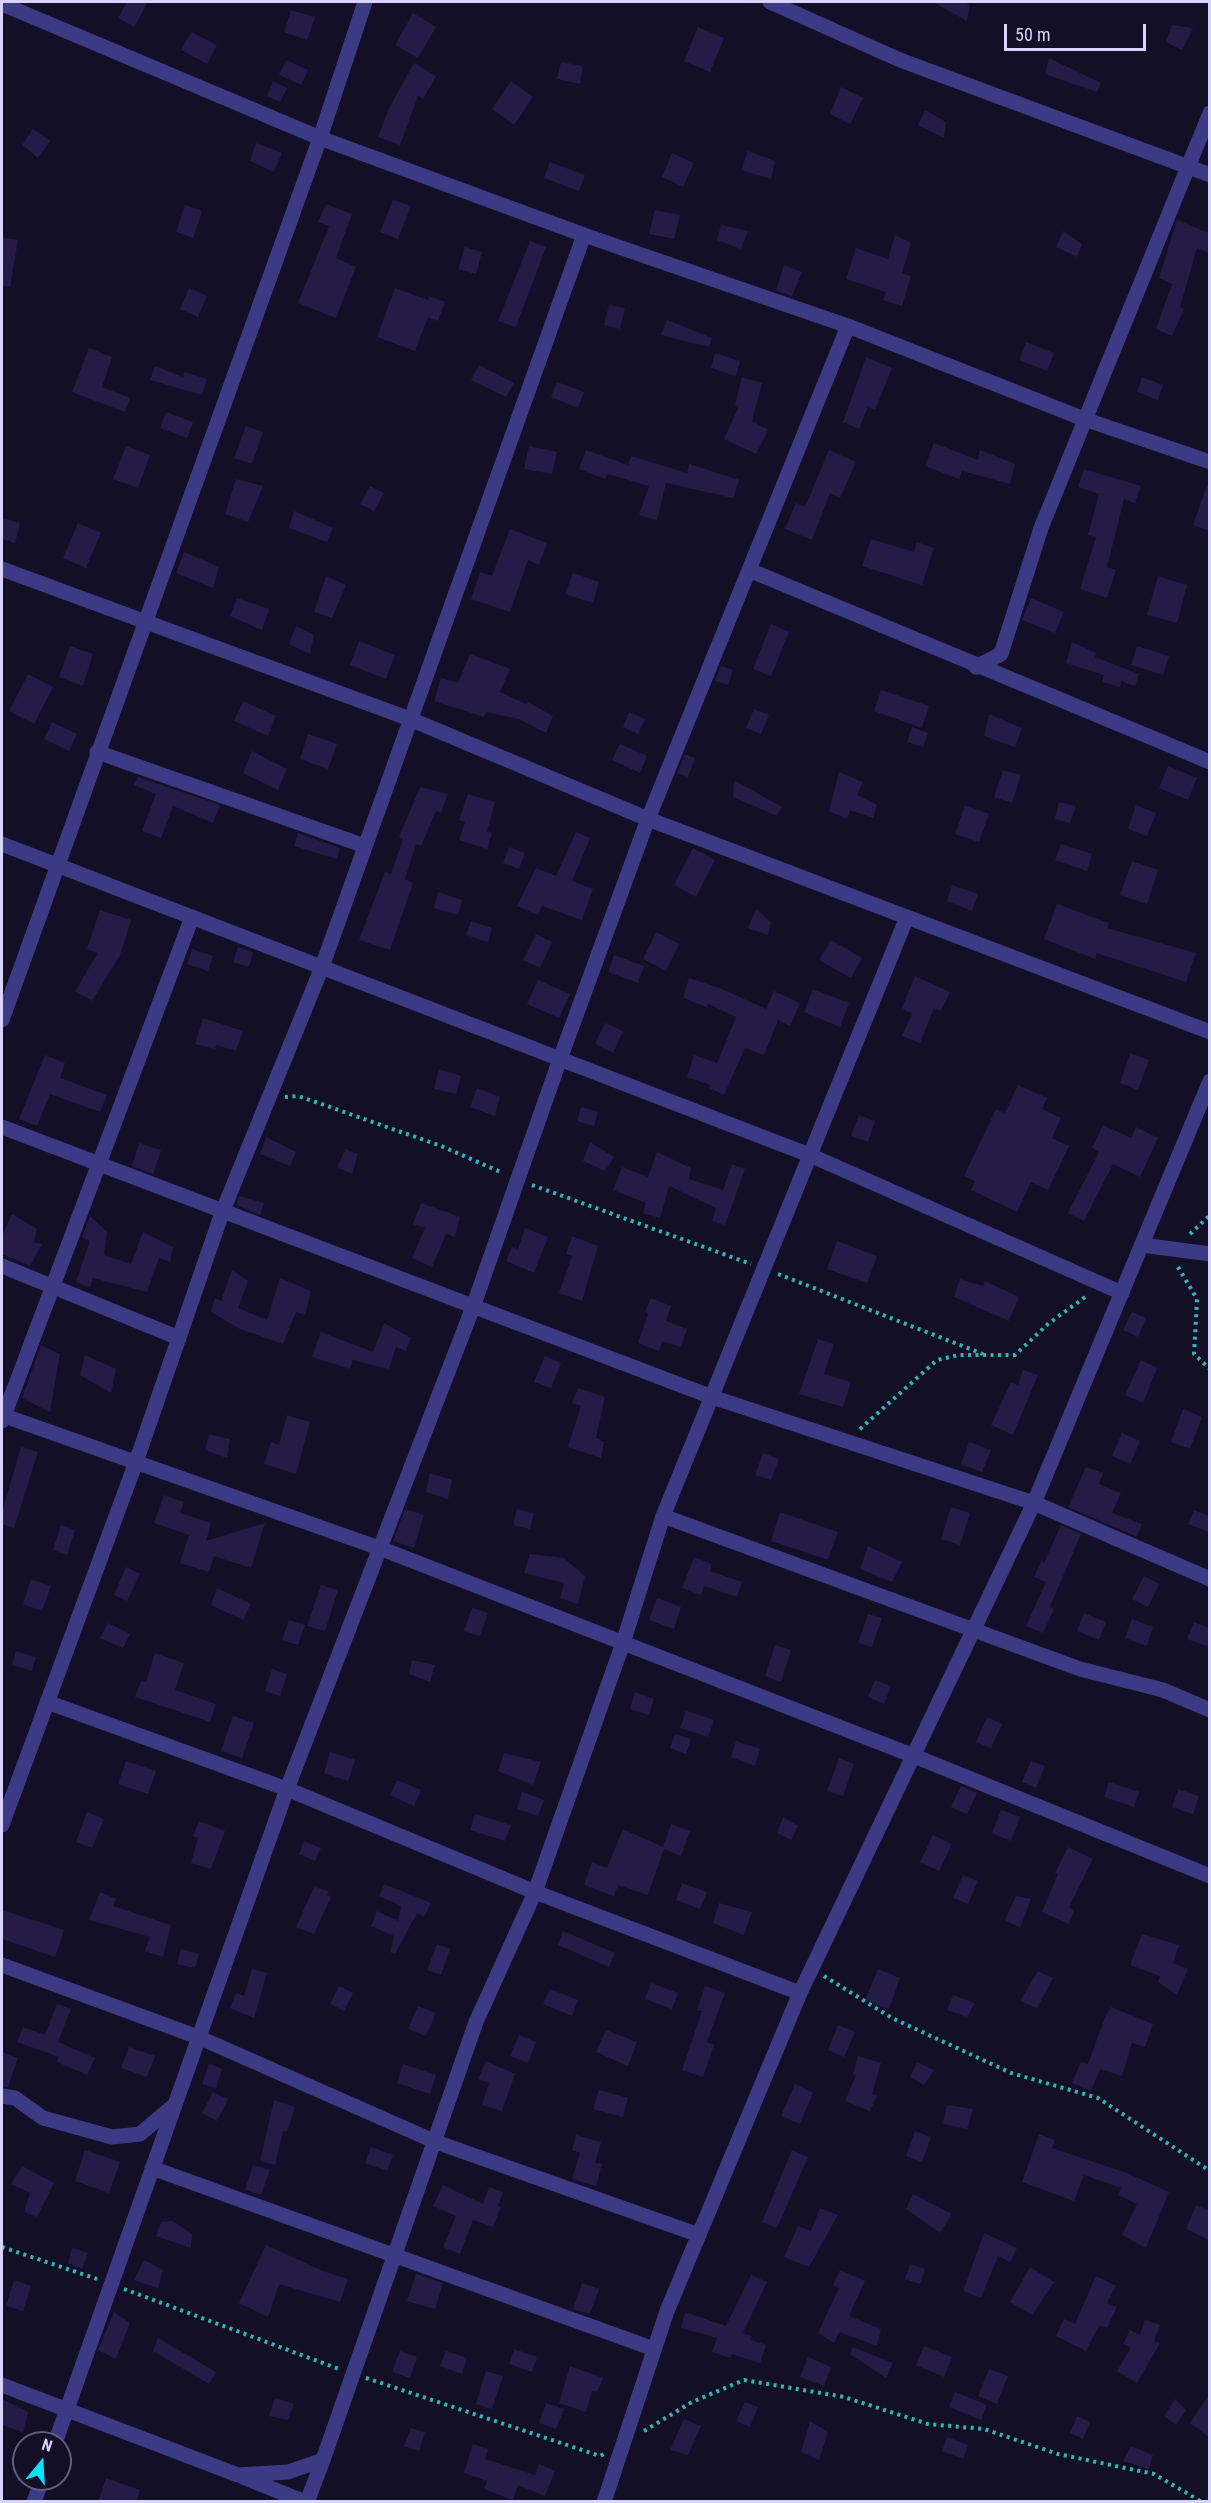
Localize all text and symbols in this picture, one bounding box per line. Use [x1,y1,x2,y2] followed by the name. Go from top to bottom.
[1007,12,1150,50] scale bar
[1015,24,1050,45] text: 50 m
[12,2431,72,2491] north arrow
[39,2435,55,2456] text: N

